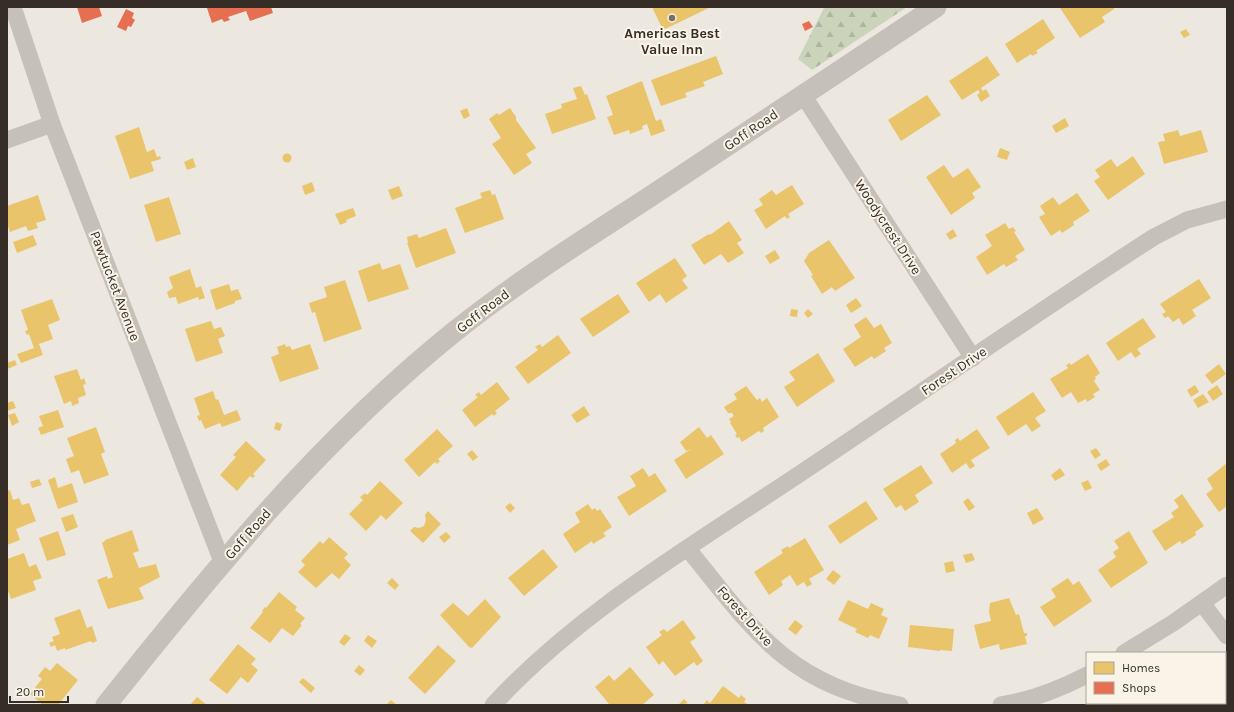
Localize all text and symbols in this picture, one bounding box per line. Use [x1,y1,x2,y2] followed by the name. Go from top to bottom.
[667,13,677,23] marker: Americas Best Value Inn
[624,25,720,58] place label: Americas Best Value Inn
[721,106,781,154] street label: Goff Road
[851,176,925,278] street label: Woodycrest Drive
[86,229,144,343] street label: Pawtucket Avenue
[453,286,513,336] street label: Goff Road
[918,343,990,399] street label: Forest Drive
[221,505,275,563] street label: Goff Road
[713,582,777,650] street label: Forest Drive
[1086,652,1226,704] legend
[1122,661,1160,675] text: Homes
[10,678,68,704] scale bar
[1122,681,1156,695] text: Shops
[16,685,44,699] text: 20 m

